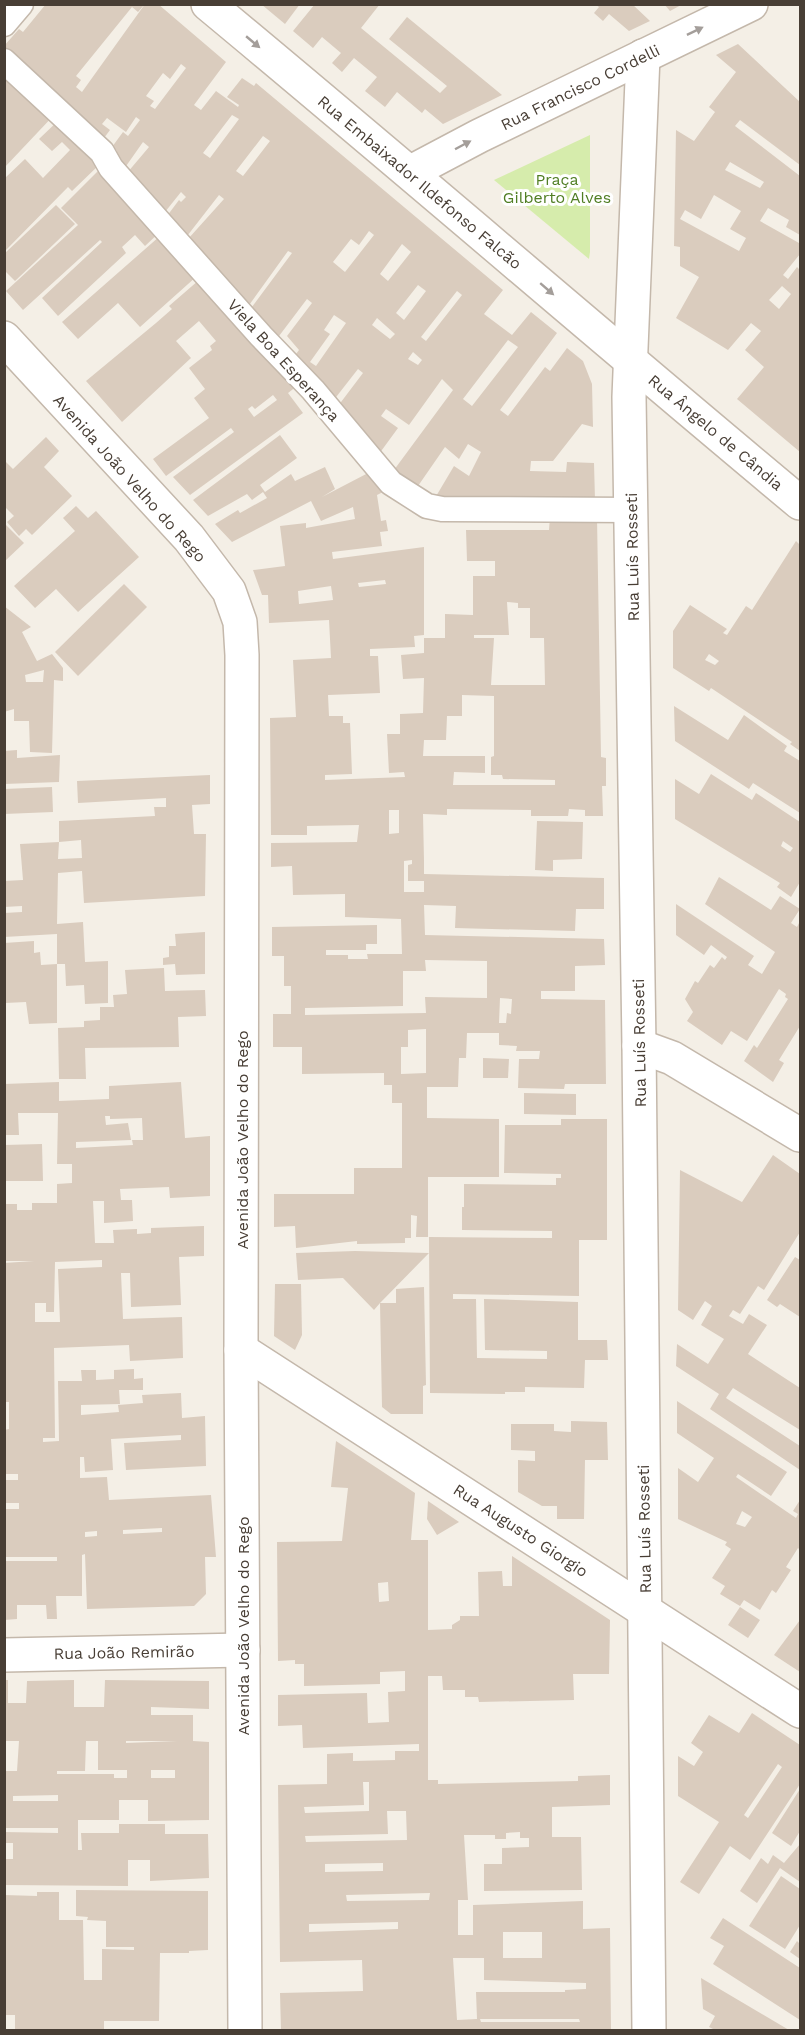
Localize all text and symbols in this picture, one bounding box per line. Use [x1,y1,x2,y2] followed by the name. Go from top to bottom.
[686,27,703,36] one-way arrow
[246,35,261,47] one-way arrow
[498,41,663,134] street label: Rua Francisco Cordelli
[314,91,525,273] street label: Rua Embaixador Ildefonso Falcão
[455,140,472,150] one-way arrow
[503,170,611,207] park label: Praça Gilberto Alves
[539,283,555,296] one-way arrow
[224,295,344,426] street label: Viela Boa Esperança
[644,370,787,494] street label: Rua Ângelo de Cândia
[49,391,210,566] street label: Avenida João Velho do Rego
[622,492,643,621] street label: Rua Luís Rosseti
[629,978,650,1107] street label: Rua Luís Rosseti
[233,1030,252,1250] street label: Avenida João Velho do Rego
[634,1464,655,1593] street label: Rua Luís Rosseti
[450,1480,592,1581] street label: Rua Augusto Giorgio
[234,1516,253,1736] street label: Avenida João Velho do Rego
[53,1642,195,1663] street label: Rua João Remirão

